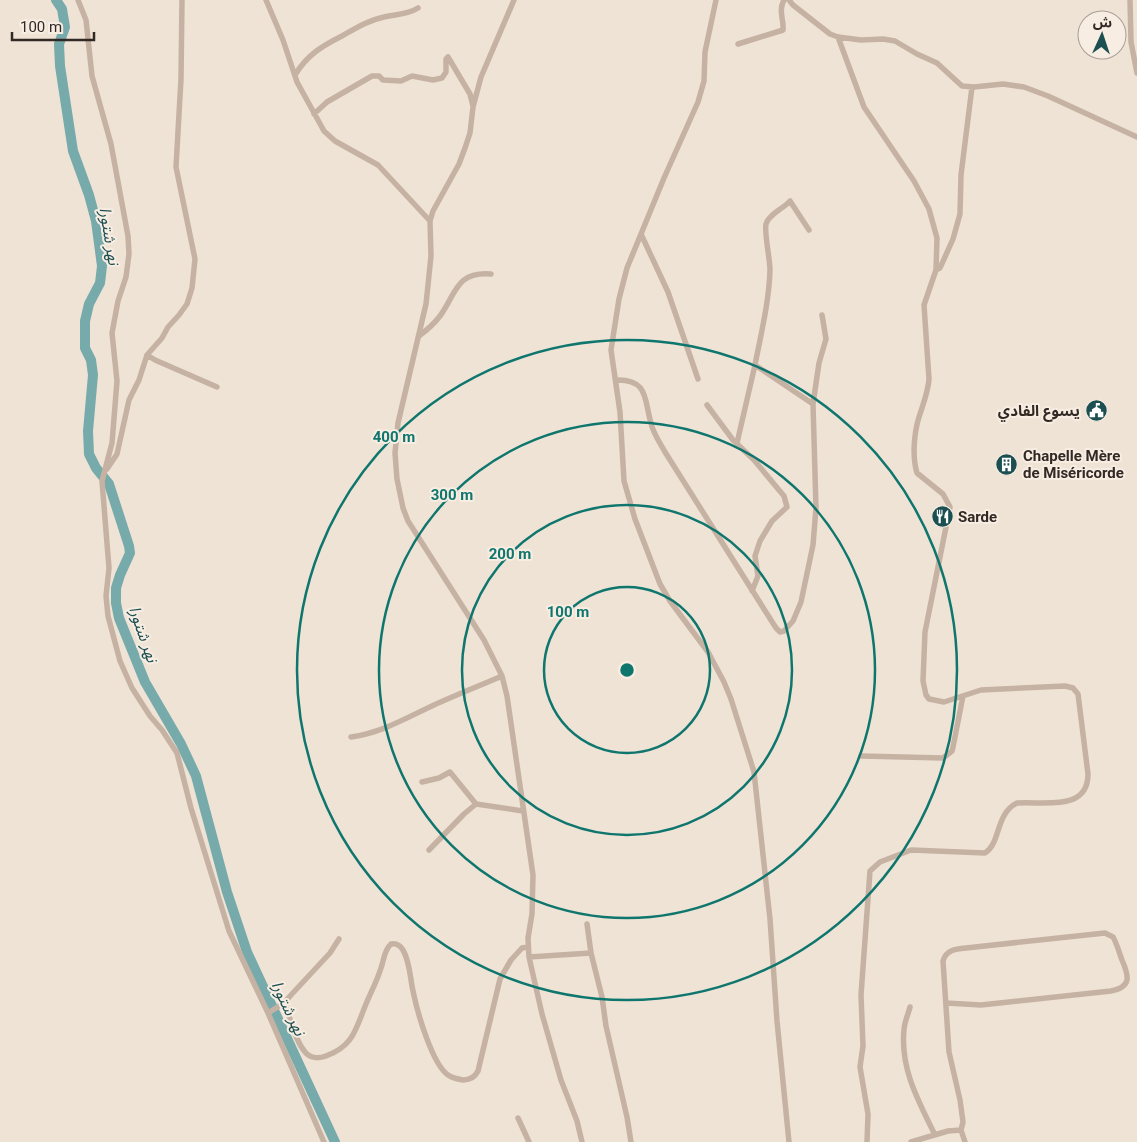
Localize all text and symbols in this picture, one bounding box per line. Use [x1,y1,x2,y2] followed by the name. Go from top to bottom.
[12,10,95,42] scale bar
[1077,10,1127,60] north arrow
[1093,14,1113,31] text: ش
[20,18,62,36] text: 100 m
[96,206,124,268] water label: نهر شتورا
[1084,399,1108,423] public building icon: يسوع الفادي
[998,402,1080,422] place label: يسوع الفادي
[373,428,415,446] text: 400 m
[1023,447,1124,482] place label: Chapelle Mère de Miséricorde
[995,453,1019,477] building icon: Chapelle Mère de Miséricorde
[431,486,473,504] text: 300 m
[930,505,954,529] restaurant icon: Sarde
[958,508,997,526] place label: Sarde
[489,545,531,563] text: 200 m
[547,603,589,621] text: 100 m
[125,604,162,666] water label: نهر شتورا
[618,661,636,679] centre of rings
[268,978,310,1040] water label: نهر شتورا

